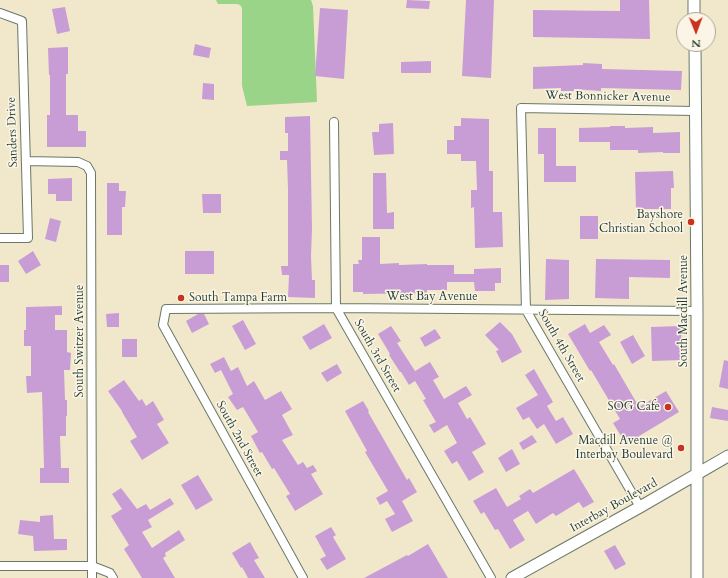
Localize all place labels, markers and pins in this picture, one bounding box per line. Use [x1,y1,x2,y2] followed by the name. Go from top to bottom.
[599,208,683,236] place label: Bayshore Christian School
[686,217,696,227] marker: Bayshore Christian School
[189,291,287,305] place label: South Tampa Farm
[176,293,186,303] marker: South Tampa Farm
[607,400,660,414] place label: SOG Cafe
[663,402,673,412] marker: SOG Cafe
[576,434,673,462] place label: Macdill Avenue @ Interbay Boulevard
[676,443,686,453] marker: Macdill Avenue @ Interbay Boulevard

